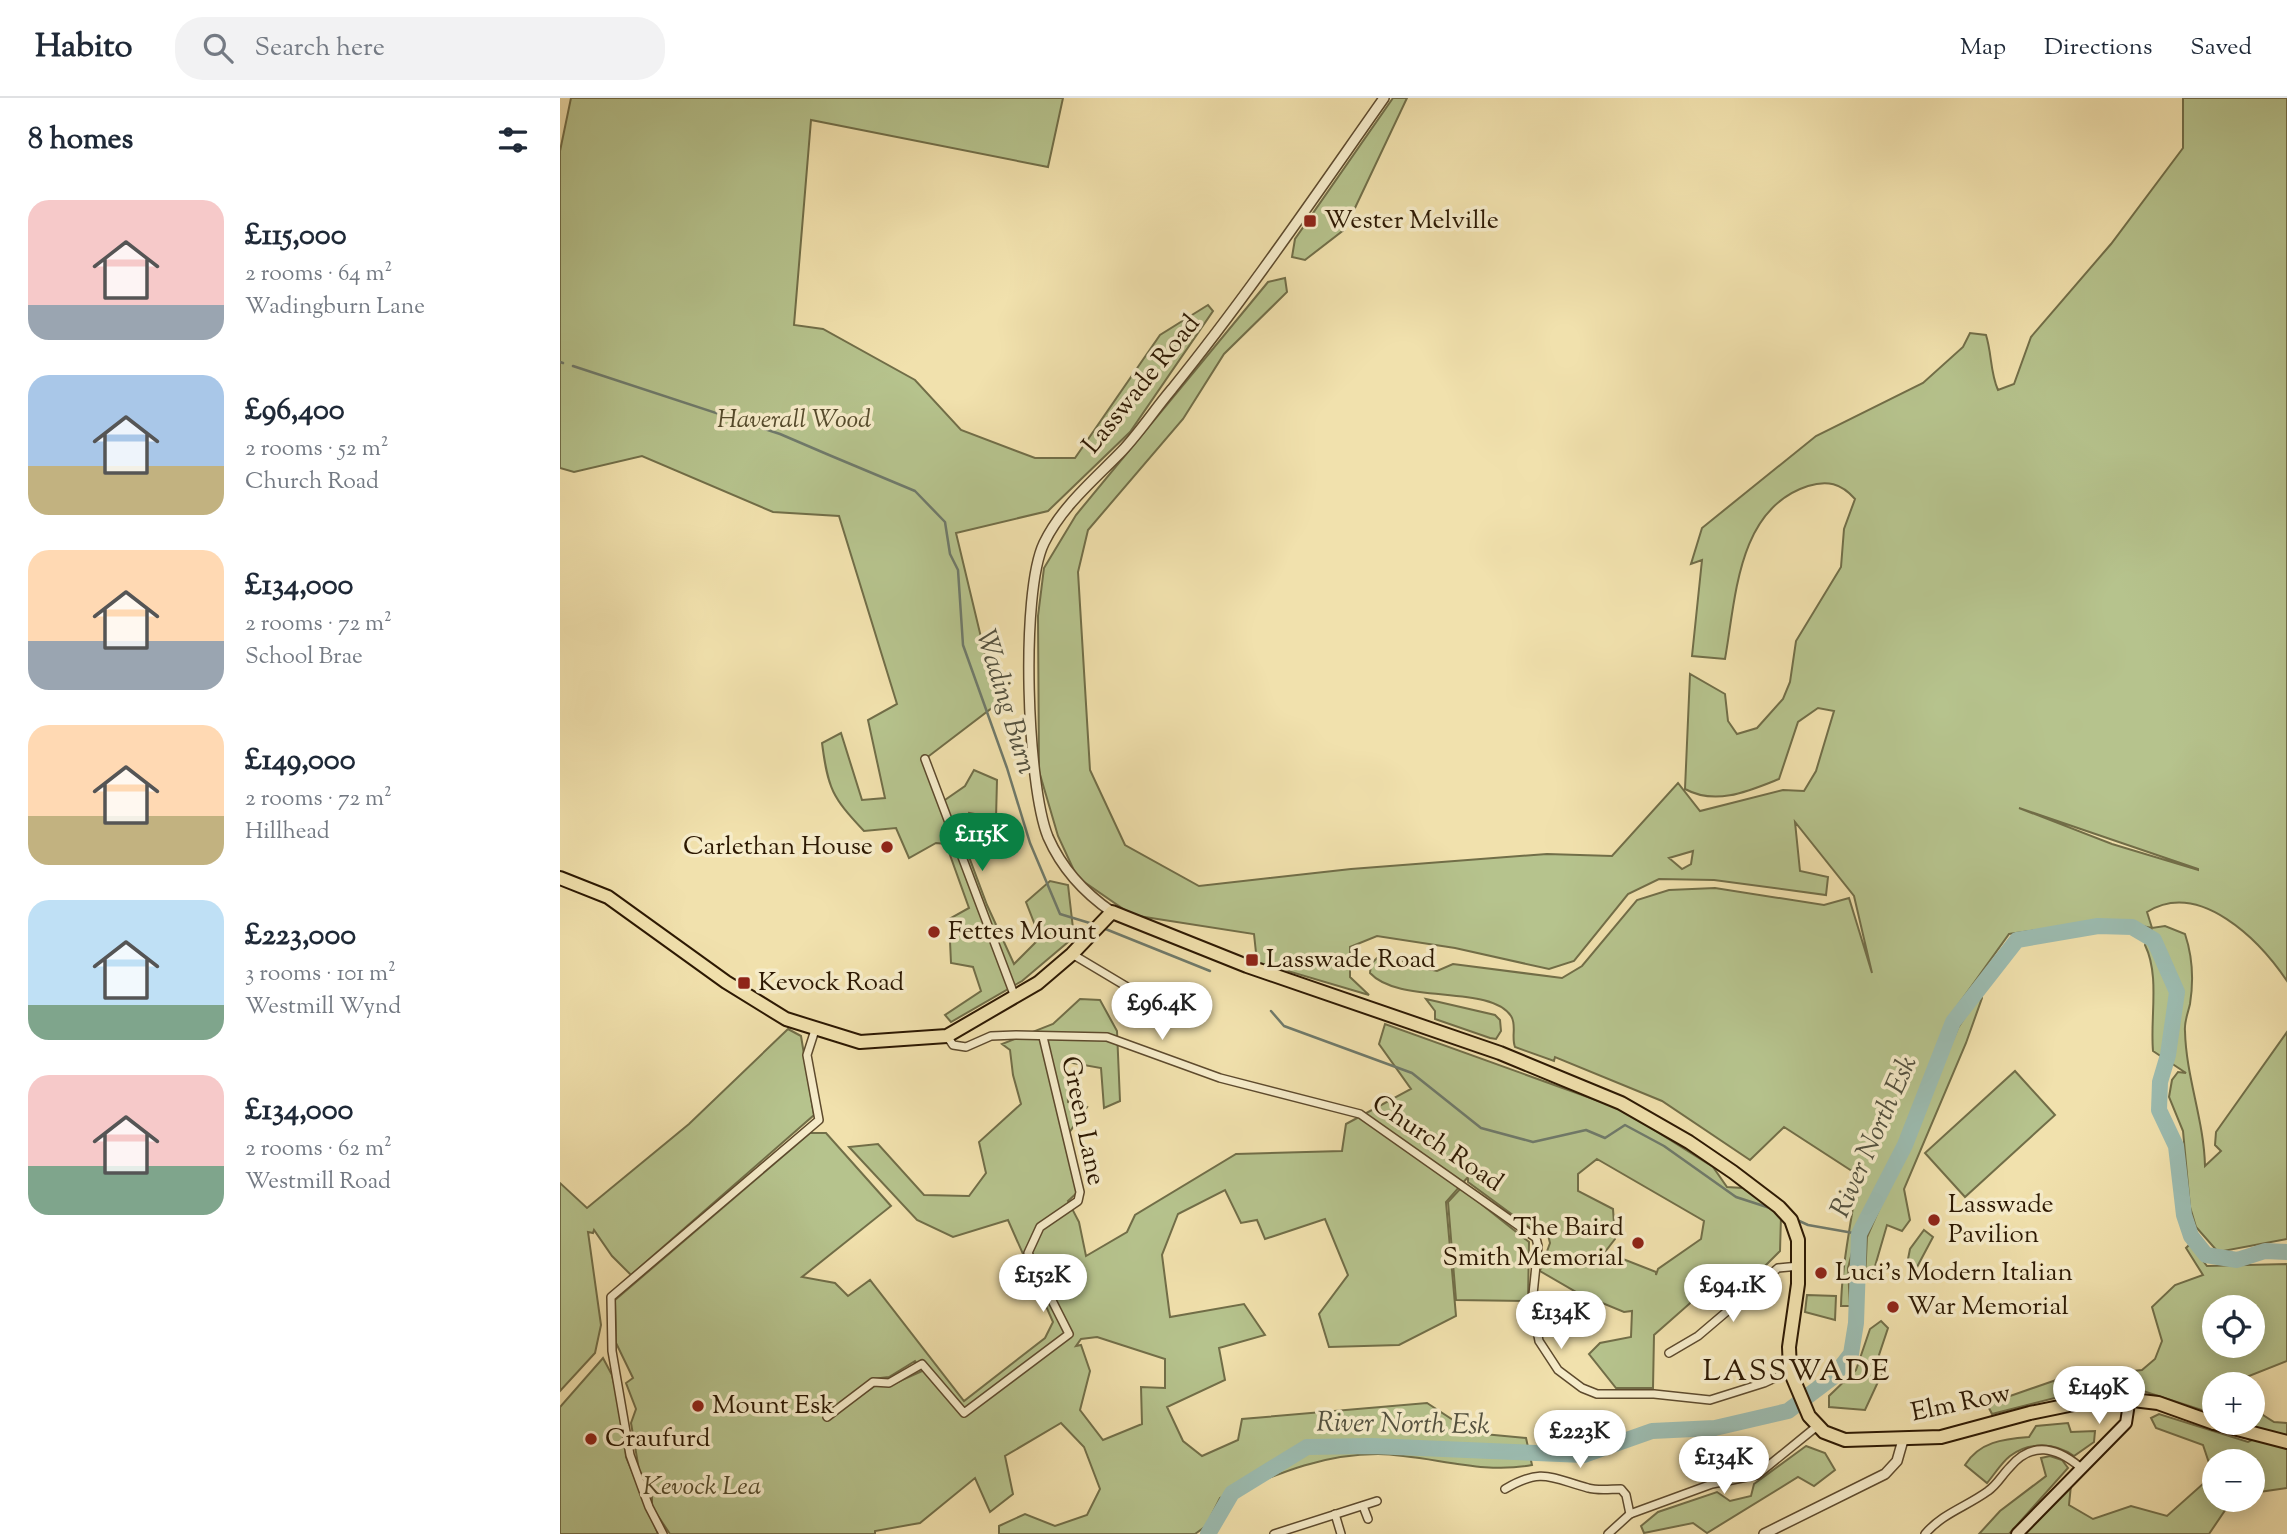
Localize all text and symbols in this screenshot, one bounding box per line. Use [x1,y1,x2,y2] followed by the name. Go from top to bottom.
[175,17,665,80] search box
[35,24,133,72] text: Habito
[199,29,237,67] icon: search
[255,30,385,67] text: Search here
[1960,31,2006,65] text: Map
[2044,31,2152,65] text: Directions
[2190,31,2252,65] text: Saved
[28,119,133,162] text: 8 homes
[494,121,532,159] icon: filters
[1324,203,1499,240] place label: Wester Melville
[1302,213,1318,229] marker: Wester Melville
[245,215,347,258] text: £115,000
[84,228,168,312] icon: home
[245,258,392,291] text: 2 rooms · 64 m²
[245,291,425,324] text: Wadingburn Lane
[1074,307,1210,463] street label: Lasswade Road
[245,390,345,433] text: £96,400
[717,402,871,439] park label: Haverall Wood
[84,403,168,487] icon: home
[245,433,388,466] text: 2 rooms · 52 m²
[245,466,379,499] text: Church Road
[245,565,353,608] text: £134,000
[84,578,168,662] icon: home
[245,608,392,641] text: 2 rooms · 72 m²
[964,625,1046,779] water label: Wading Burn
[245,641,363,674] text: School Brae
[245,740,356,783] text: £149,000
[84,753,168,837] icon: home
[245,783,392,816] text: 2 rooms · 72 m²
[933,814,1031,873] pin: £115K
[245,816,330,849] text: Hillhead
[956,819,1008,852] text: £115K
[683,829,873,866] place label: Carlethan House
[879,839,895,855] marker: Carlethan House
[948,914,1096,951] place label: Fettes Mount
[245,915,356,958] text: £223,000
[926,924,942,940] marker: Fettes Mount
[84,928,168,1012] icon: home
[1266,942,1436,979] place label: Lasswade Road
[1244,952,1260,968] marker: Lasswade Road
[245,958,396,991] text: 3 rooms · 101 m²
[758,965,905,1002] place label: Kevock Road
[736,975,752,991] marker: Kevock Road
[1105,982,1219,1042] pin: £96.4K
[1127,988,1197,1021] text: £96.4K
[245,991,401,1024] text: Westmill Wynd
[1821,1049,1929,1224] water label: River North Esk
[1050,1053,1114,1189] street label: Green Lane
[1364,1086,1510,1202] street label: Church Road
[245,1090,353,1133] text: £134,000
[84,1103,168,1187] icon: home
[245,1133,392,1166] text: 2 rooms · 62 m²
[245,1166,391,1199] text: Westmill Road
[1948,1187,2054,1254] place label: Lasswade Pavilion
[1443,1210,1624,1277] place label: The Baird Smith Memorial
[1926,1212,1942,1228] marker: Lasswade Pavilion
[1630,1235,1646,1251] marker: The Baird Smith Memorial
[994,1254,1092,1314] pin: £152K
[1835,1255,2073,1292] place label: Luci’s Modern Italian
[1015,1260,1071,1293] text: £152K
[1676,1264,1790,1324] pin: £94.1K
[1813,1265,1829,1281] marker: Luci’s Modern Italian
[1700,1270,1766,1303] text: £94.1K
[1907,1289,2069,1326] place label: War Memorial
[1512,1292,1610,1351] pin: £134K
[2202,1295,2265,1512] map controls
[2202,1295,2265,1358] button: locate
[1532,1297,1590,1330] text: £134K
[1885,1299,1901,1315] marker: War Memorial
[1703,1351,1891,1394] district label: LASSWADE
[2050,1366,2148,1426] pin: £149K
[2069,1372,2129,1405] text: £149K
[2202,1372,2265,1435] button: +
[1908,1375,2014,1433] street label: Elm Row
[712,1388,834,1425] place label: Mount Esk
[690,1398,706,1414] marker: Mount Esk
[1316,1403,1490,1447] water label: River North Esk
[1531,1410,1629,1470] pin: £223K
[1550,1416,1610,1449] text: £223K
[605,1421,711,1458] place label: Craufurd
[583,1431,599,1447] marker: Craufurd
[1675,1436,1773,1496] pin: £134K
[1695,1442,1753,1475] text: £134K
[2202,1449,2265,1512] button: −
[643,1469,761,1506] park label: Kevock Lea

